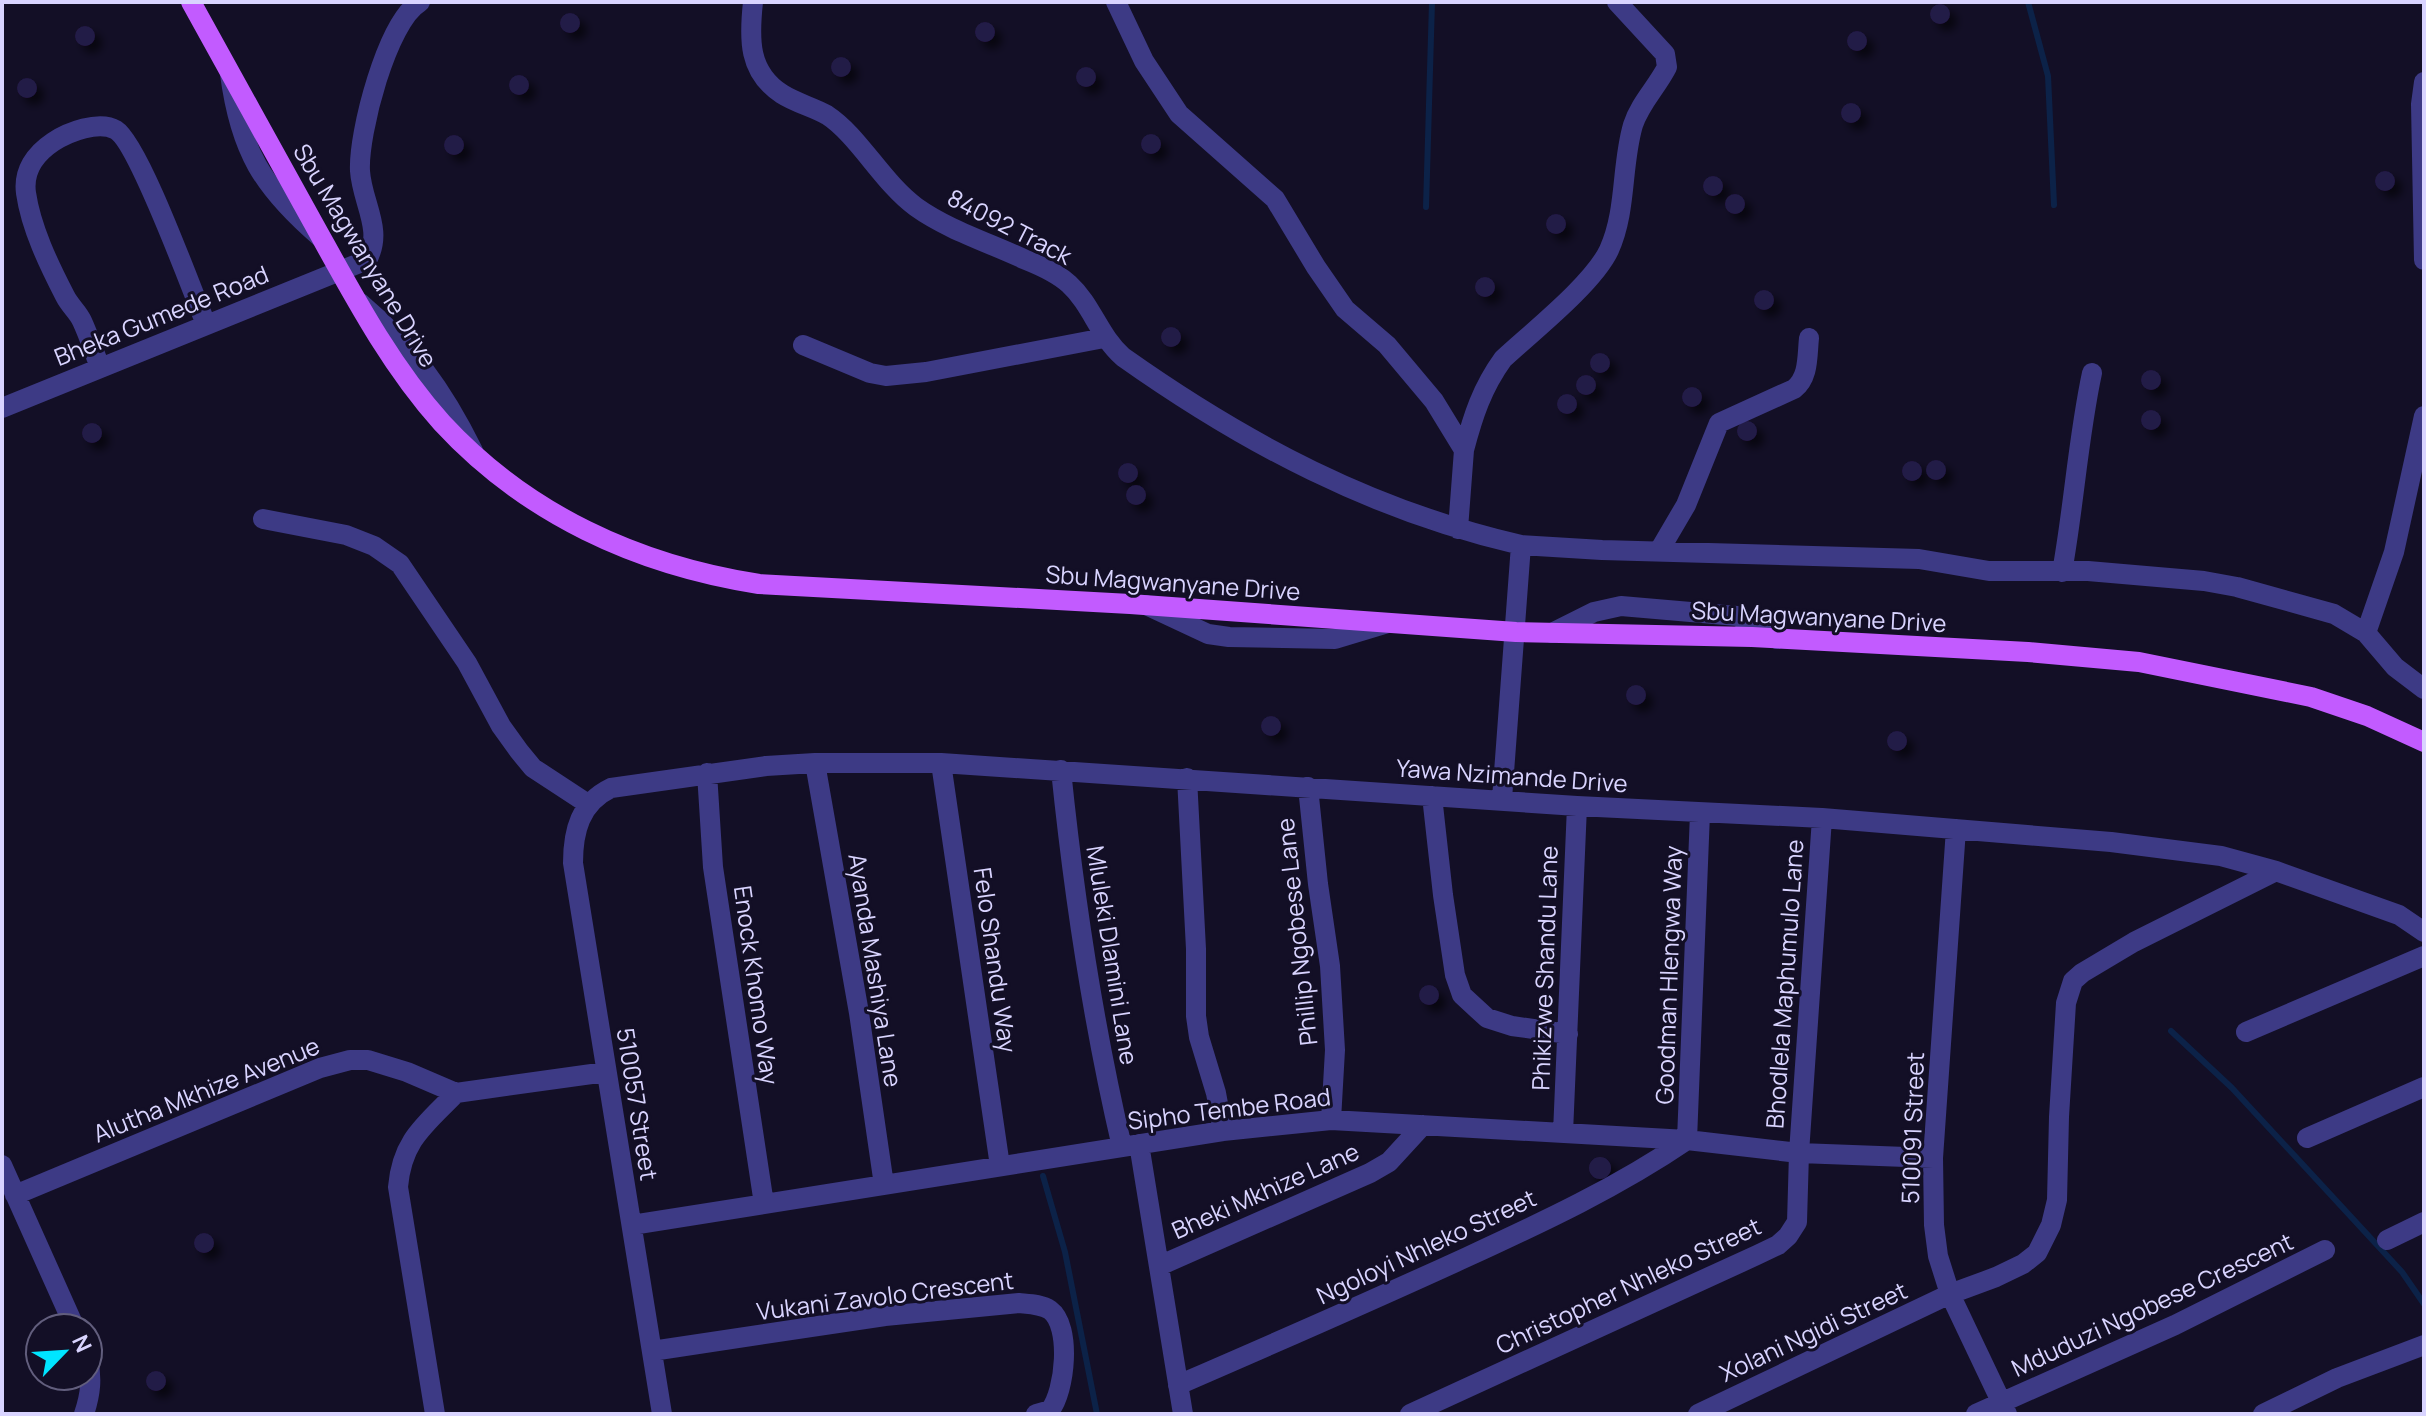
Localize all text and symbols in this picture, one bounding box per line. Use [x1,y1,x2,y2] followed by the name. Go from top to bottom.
[286,137,446,373] street label: Sbu Magwanyane Drive
[942,180,1079,272] street label: 84092 Track
[49,257,273,373] street label: Bheka Gumede Road
[1045,557,1301,607] street label: Sbu Magwanyane Drive
[1691,593,1947,639] street label: Sbu Magwanyane Drive
[1395,750,1629,800] street label: Yawa Nzimande Drive
[1268,817,1324,1047] street label: Phillip Ngobese Lane
[1757,838,1811,1130] street label: Bhodlela Maphumulo Lane
[1079,843,1147,1067] street label: Mluleki Dlamini Lane
[1523,845,1565,1091] street label: Phikizwe Shandu Lane
[1647,845,1689,1105] street label: Goodman Hlengwa Way
[841,851,911,1089] street label: Ayanda Mashiya Lane
[967,865,1025,1055] street label: Felo Shandu Way
[727,883,787,1087] street label: Enock Khomo Way
[610,1026,666,1182] street label: 510057 Street
[88,1028,324,1150] street label: Alutha Mkhize Avenue
[1893,1051,1931,1205] street label: 510091 Street
[1126,1079,1332,1137] street label: Sipho Tembe Road
[1166,1134,1364,1246] street label: Bheki Mkhize Lane
[1311,1181,1541,1311] street label: Ngoloyi Nhleko Street
[1490,1209,1766,1361] street label: Christopher Nhleko Street
[2006,1224,2298,1384] street label: Mduduzi Ngobese Crescent
[755,1263,1015,1327] street label: Vukani Zavolo Crescent
[1714,1273,1912,1389] street label: Xolani Ngidi Street
[24,1312,104,1392] north arrow
[65,1330,99,1357] text: N

